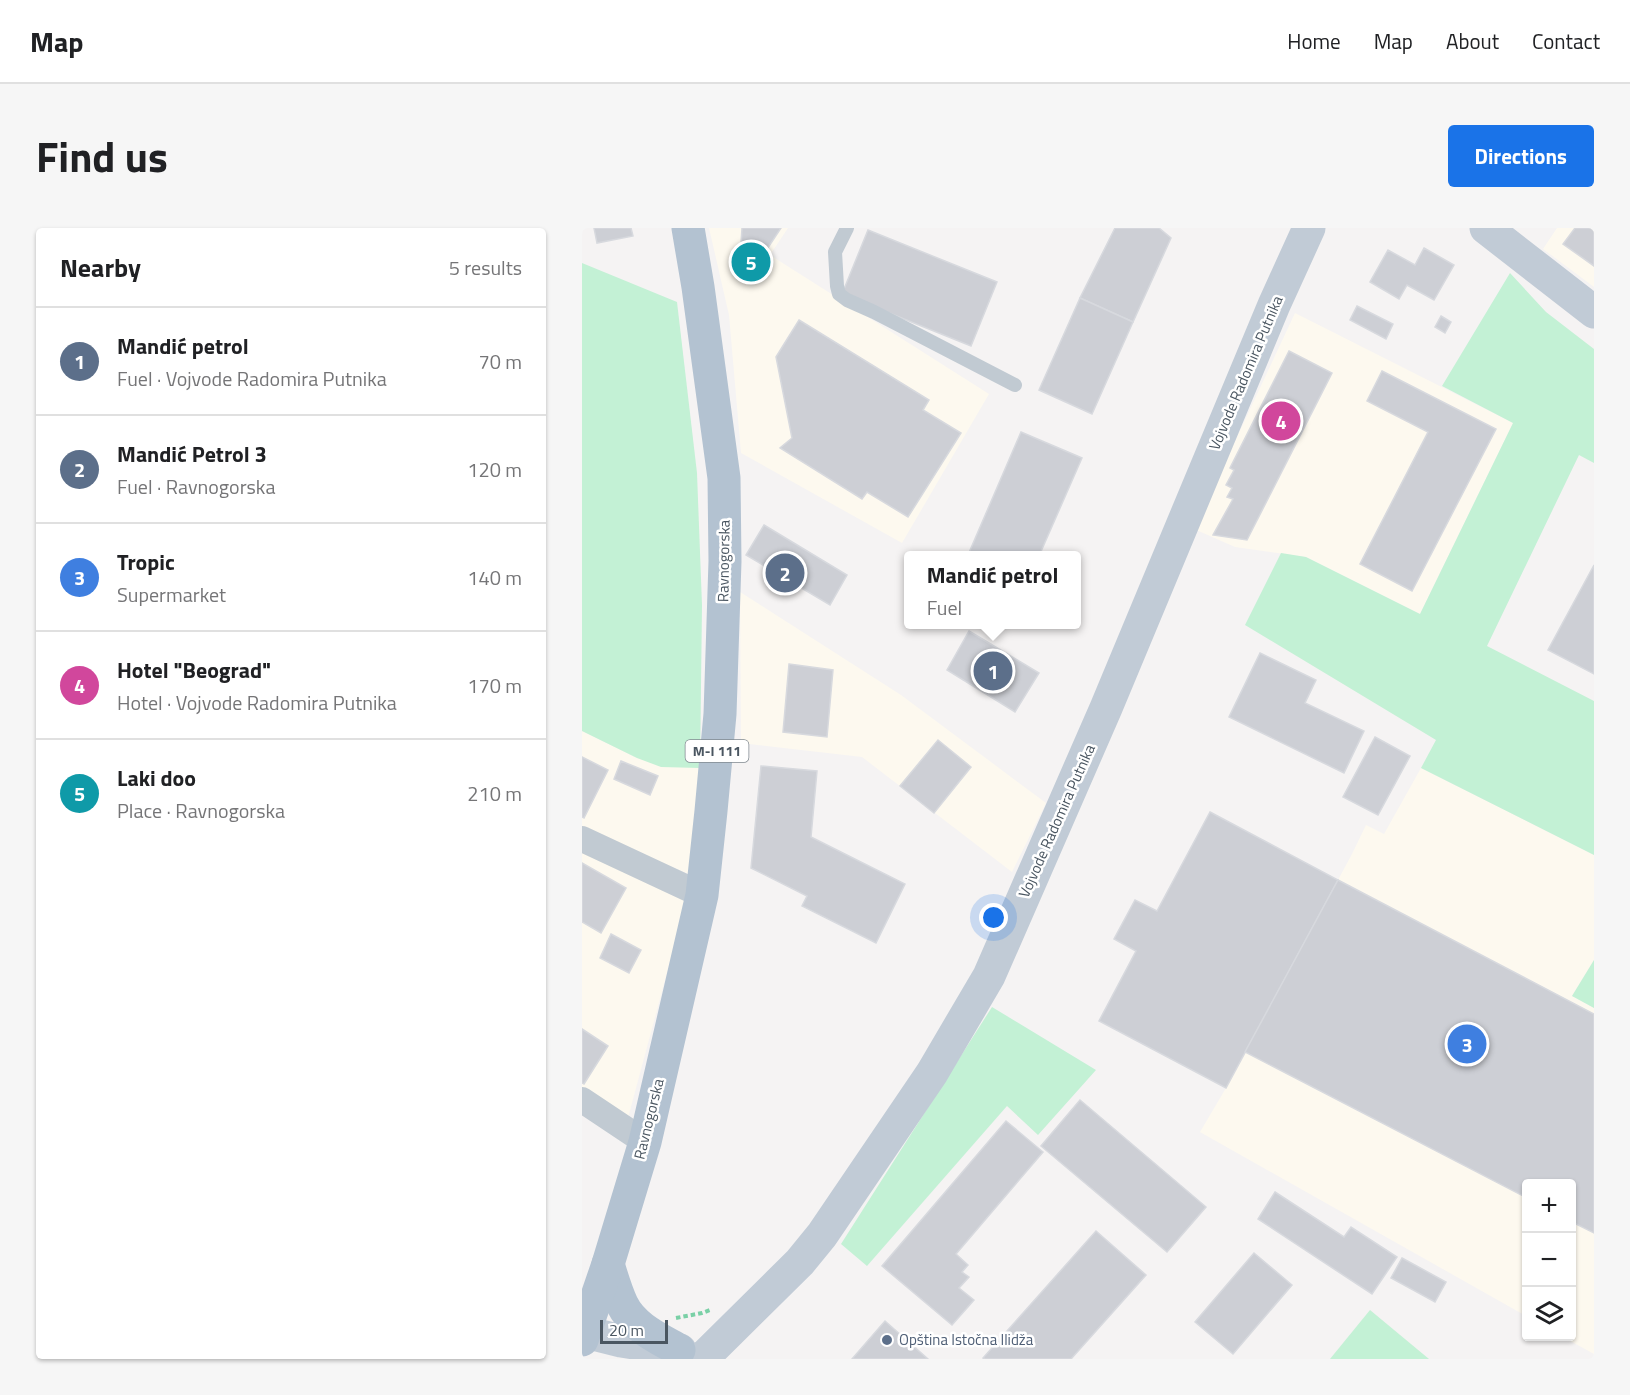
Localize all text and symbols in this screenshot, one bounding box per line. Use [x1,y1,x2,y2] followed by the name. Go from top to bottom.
[30,20,84,63] text: Map
[1287,25,1341,57] text: Home
[1374,25,1413,57] text: Map
[1446,25,1499,57] text: About
[1532,25,1600,57] text: Contact
[36,124,168,188] text: Find us
[1448,125,1594,187] button: Directions
[732,240,770,285] pin: 5
[60,248,141,287] text: Nearby
[449,252,522,283] text: 5 results
[1203,292,1289,454] street label: Vojvode Radomira Putnika
[117,329,249,363] text: Mandić petrol
[74,346,85,377] text: 1
[478,346,522,377] text: 70 m
[117,363,387,394] text: Fuel · Vojvode Radomira Putnika
[1262,398,1300,444] pin: 4
[117,437,267,471] text: Mandić Petrol 3
[74,454,85,485] text: 2
[467,454,522,485] text: 120 m
[117,471,275,502] text: Fuel · Ravnogorska
[711,519,736,602] street label: Ravnogorska
[117,545,175,579] text: Tropic
[766,550,804,596] pin: 2
[904,551,1081,629] popup
[927,558,1058,592] text: Mandić petrol
[74,562,85,593] text: 3
[467,562,522,593] text: 140 m
[117,579,226,610] text: Supermarket
[927,592,962,623] text: Fuel
[974,648,1012,694] pin: 1
[117,653,271,687] text: Hotel "Beograd"
[74,670,85,701] text: 4
[467,670,522,701] text: 170 m
[117,687,397,718] text: Hotel · Vojvode Radomira Putnika
[686,740,748,762] road number: M-I 111
[1012,740,1101,901] street label: Vojvode Radomira Putnika
[117,761,196,795] text: Laki doo
[74,778,85,809] text: 5
[467,778,522,809] text: 210 m
[117,795,285,826] text: Place · Ravnogorska
[979,903,1008,932] your location
[1448,1022,1486,1066] pin: 3
[627,1076,670,1162] street label: Ravnogorska
[1522,1179,1576,1341] map controls
[1522,1179,1576,1233] button: +
[1522,1233,1576,1287] button: −
[1522,1287,1576,1341] button: layers
[600,1317,668,1344] scale bar
[609,1318,644,1342] text: 20 m
[899,1328,1034,1351] place label: Opština Istočna Ilidža
[880,1333,894,1347] marker: Opština Istočna Ilidža

